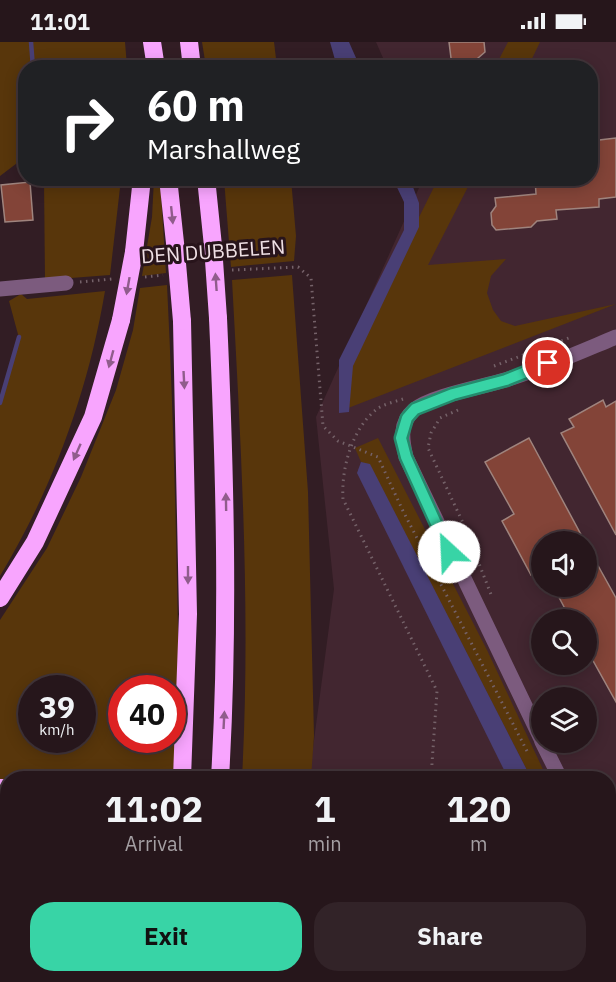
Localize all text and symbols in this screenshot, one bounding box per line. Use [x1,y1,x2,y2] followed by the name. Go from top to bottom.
[30,7,90,36] text: 11:01
[147,78,245,133] text: 60 m
[48,84,126,162] icon: right
[147,131,300,166] text: Marshallweg
[167,206,177,225] one-way arrow
[140,232,286,270] street label: DEN DUBBELEN
[211,273,221,292] one-way arrow
[123,277,132,296] one-way arrow
[522,337,573,388] pin
[531,346,564,379] icon: arrive
[106,350,115,368] one-way arrow
[180,370,189,389] one-way arrow
[73,443,82,460] one-way arrow
[221,493,230,512] one-way arrow
[417,520,481,584] position arrow
[531,531,597,753] map controls
[531,531,597,597] button: sound
[183,565,193,584] one-way arrow
[531,609,597,675] button: search
[108,675,186,753] speed limit sign: 40
[39,687,75,726] text: 39
[531,687,597,753] button: layers
[219,711,228,730] one-way arrow
[39,720,75,739] text: km/h
[105,785,203,832] text: 11:02
[314,785,336,832] text: 1
[446,785,511,832] text: 120
[125,830,183,857] text: Arrival
[308,830,342,857] text: min
[470,830,488,857] text: m
[30,902,302,971] button: Exit
[314,902,586,971] button: Share

